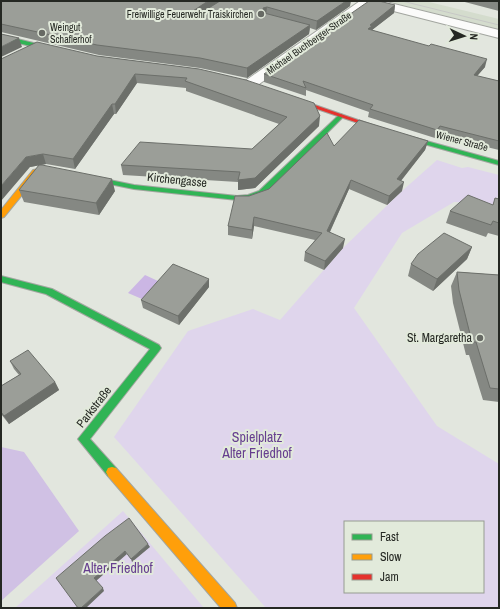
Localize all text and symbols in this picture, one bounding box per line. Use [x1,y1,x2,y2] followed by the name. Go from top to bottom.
[127,8,253,21] place label: Freiwillige Feuerwehr Traiskirchen
[256,9,266,19] marker: Freiwillige Feuerwehr Traiskirchen
[264,9,354,77] street label: Michael Buchberger-Straße
[444,16,484,56] north arrow
[50,21,92,46] place label: Weingut Schaflerhof
[37,28,47,38] marker: Weingut Schaflerhof
[467,33,481,40] text: N
[435,128,490,154] street label: Wiener Straße
[146,169,208,191] street label: Kirchengasse
[407,330,473,346] place label: St. Margaretha
[475,333,485,343] marker: St. Margaretha
[73,383,115,431] street label: Parkstraße
[221,428,293,462] park label: Spielplatz Alter Friedhof
[344,521,484,593] legend
[380,529,399,545] text: Fast
[380,549,402,565] text: Slow
[82,559,154,577] park label: Alter Friedhof
[380,569,399,585] text: Jam

